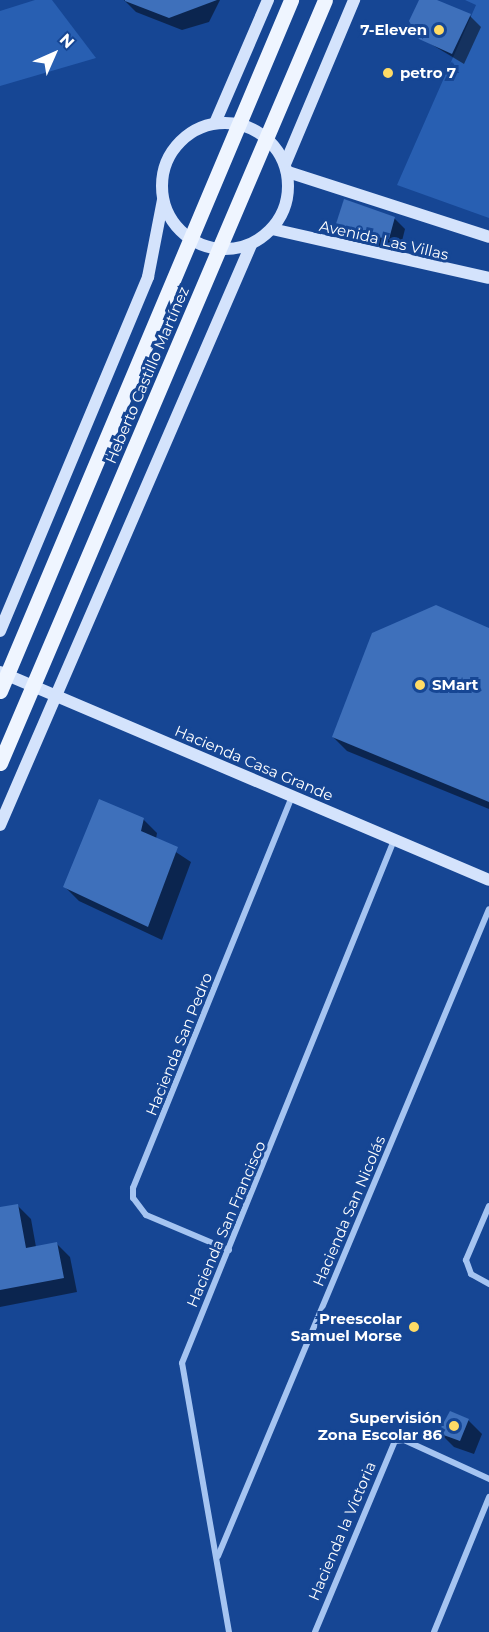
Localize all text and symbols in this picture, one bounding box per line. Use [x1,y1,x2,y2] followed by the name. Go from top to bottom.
[360,21,427,39] place label: 7-Eleven
[432,23,446,37] marker: 7-Eleven
[24,24,84,84] north arrow
[56,30,78,52] text: N
[400,64,456,82] place label: petro 7
[381,66,395,80] marker: petro 7
[318,216,450,264] street label: Avenida Las Villas
[102,284,192,466] street label: Heberto Castillo Martínez
[432,676,478,694] place label: SMart
[413,678,427,692] marker: SMart
[172,721,336,805] street label: Hacienda Casa Grande
[142,970,216,1118] street label: Hacienda San Pedro
[309,1133,389,1289] street label: Hacienda San Nicolás
[183,1138,269,1310] street label: Hacienda San Francisco
[291,1309,402,1344] place label: Preescolar Samuel Morse
[407,1320,421,1334] marker: Preescolar Samuel Morse
[318,1408,442,1443] place label: Supervisión Zona Escolar 86
[447,1419,461,1433] marker: Supervisión Zona Escolar 86
[305,1459,379,1603] street label: Hacienda la Victoria

